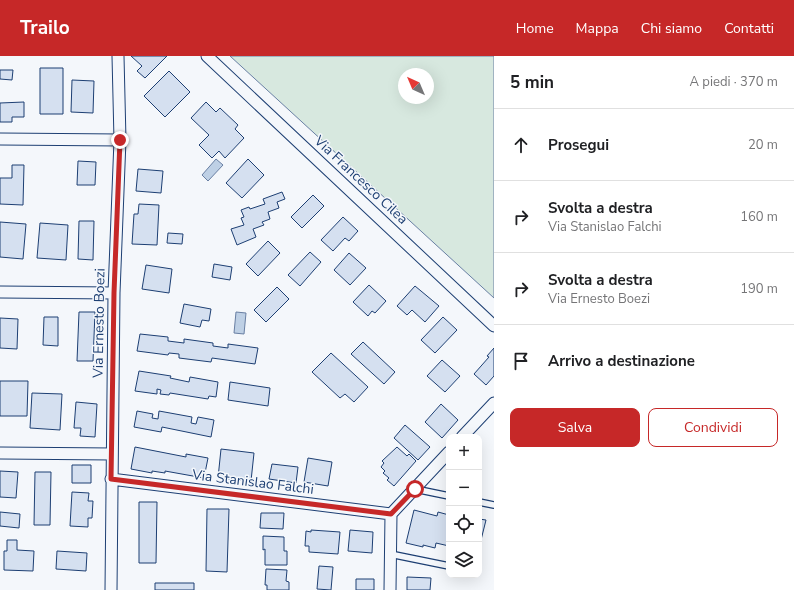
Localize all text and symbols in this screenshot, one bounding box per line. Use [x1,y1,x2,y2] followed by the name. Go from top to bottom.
[20,15,70,41] text: Trailo
[516,19,554,38] text: Home
[576,19,619,38] text: Mappa
[641,19,702,38] text: Chi siamo
[724,19,774,38] text: Contatti
[398,68,434,104] north arrow
[510,71,554,94] text: 5 min
[690,73,778,91] text: A piedi · 370 m
[111,131,129,149] route end
[309,131,412,228] street label: Via Francesco Cilea
[510,134,532,156] icon: ahead
[548,135,609,155] text: Prosegui
[748,136,778,154] text: 20 m
[548,198,653,218] text: Svolta a destra
[510,206,532,228] icon: right
[740,208,778,226] text: 160 m
[548,218,662,236] text: Via Stanislao Falchi
[89,268,109,379] street label: Via Ernesto Boezi
[548,270,653,290] text: Svolta a destra
[510,278,532,300] icon: right
[740,280,778,298] text: 190 m
[548,290,650,308] text: Via Ernesto Boezi
[510,350,532,372] icon: arrive
[548,351,695,371] text: Arrivo a destinazione
[510,408,640,447] button: Salva
[648,408,778,447] button: Condividi
[446,434,482,578] map controls
[446,434,482,470] button: +
[190,465,315,499] street label: Via Stanislao Falchi
[446,470,482,506] button: −
[406,480,424,498] route start
[446,506,482,542] button: locate
[446,542,482,578] button: layers

